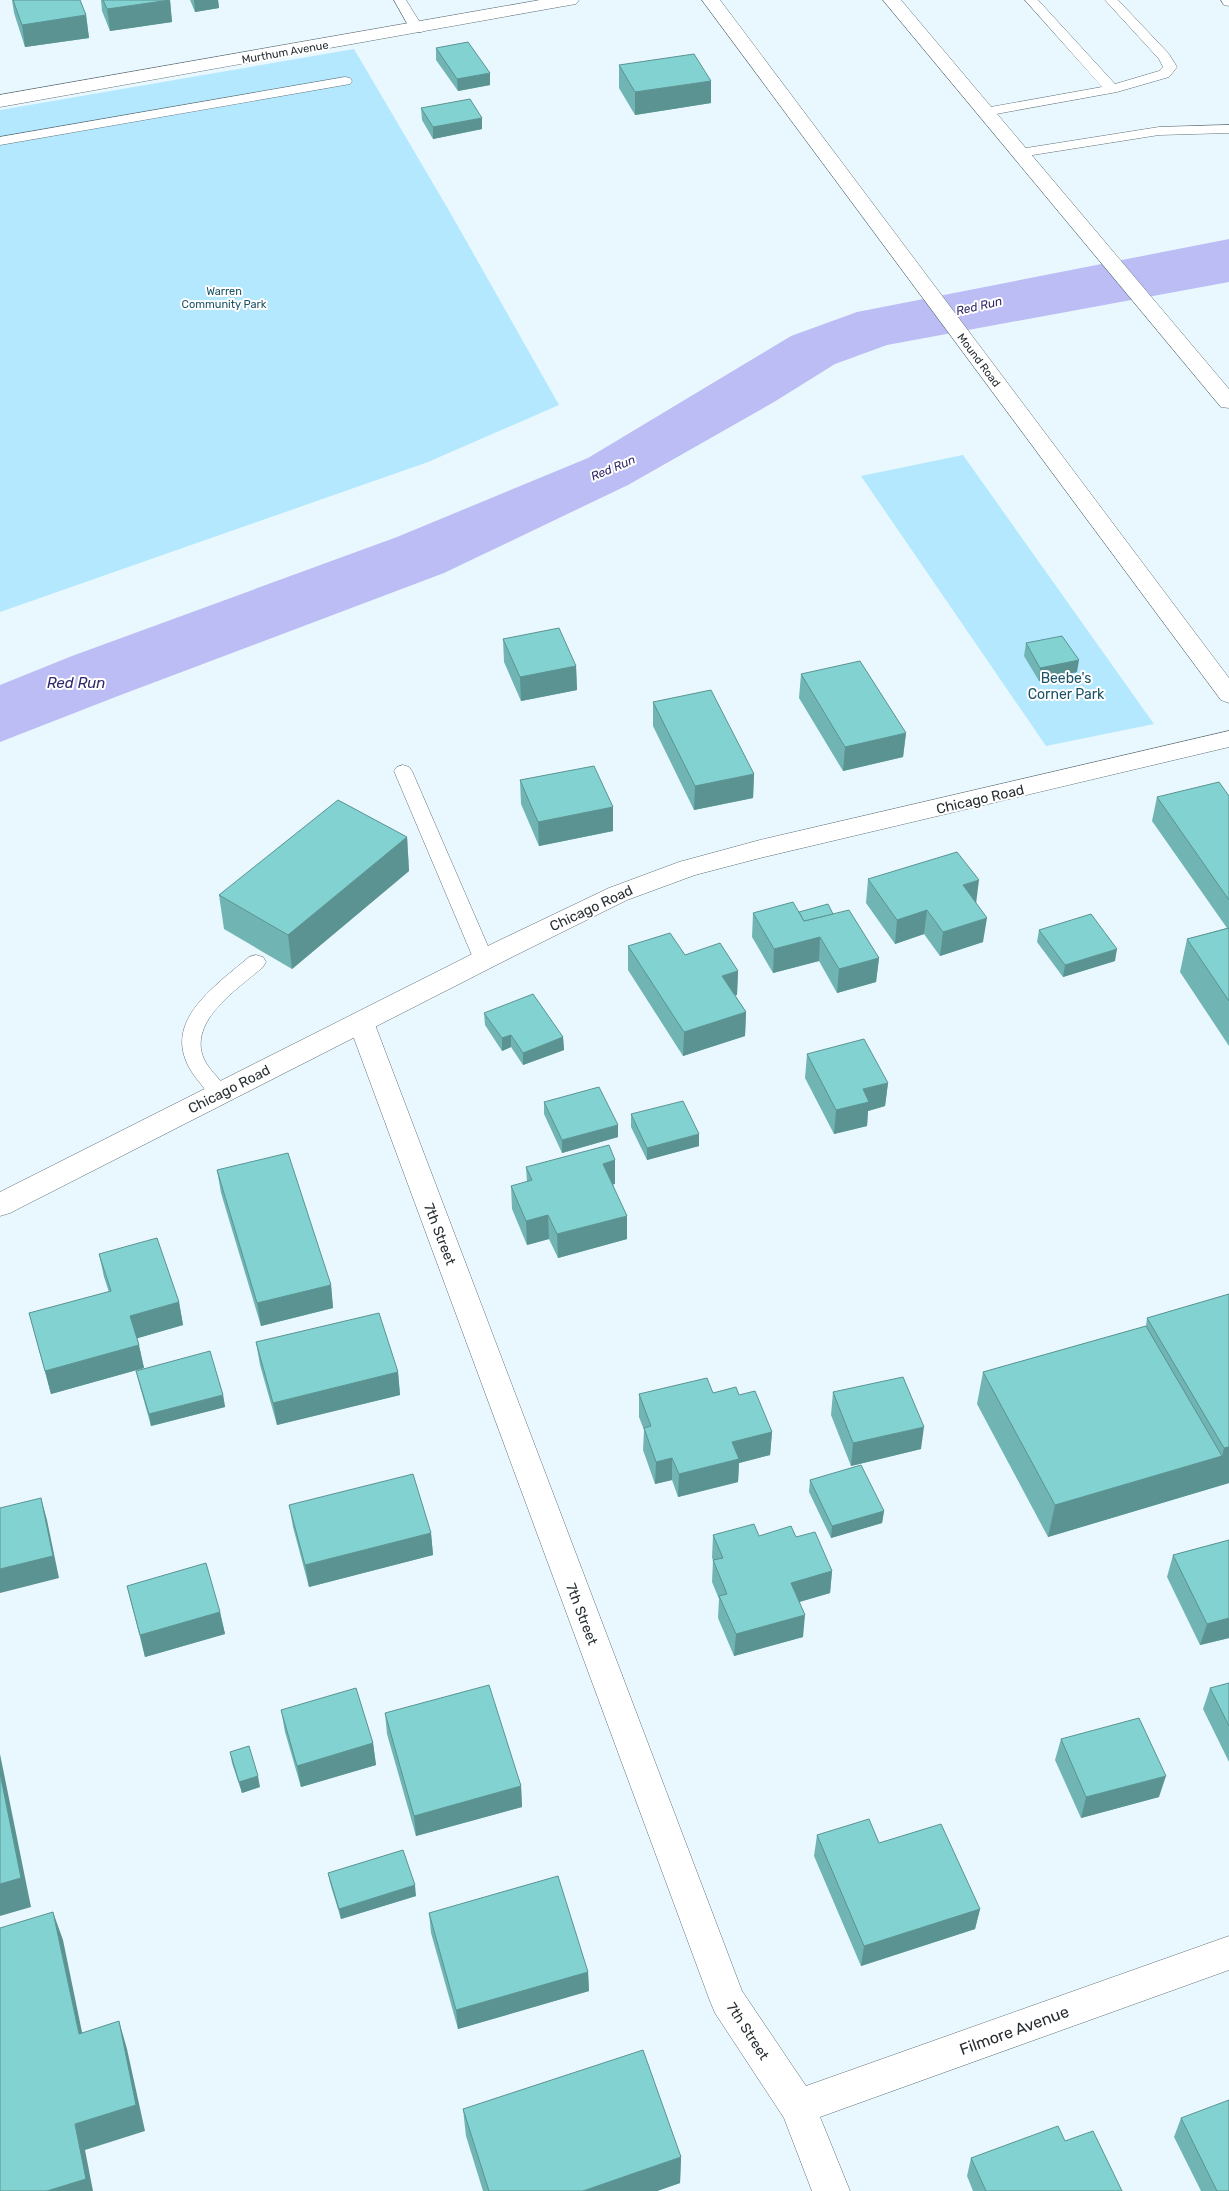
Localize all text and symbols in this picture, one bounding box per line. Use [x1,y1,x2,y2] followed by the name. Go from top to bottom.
[241,38,329,67] street label: Murthum Avenue
[182,285,267,311] park label: Warren Community Park
[955,294,1003,318] water label: Red Run
[954,331,1003,390] street label: Mound Road
[589,452,637,484] water label: Red Run
[1028,670,1105,703] park label: Beebe's Corner Park
[47,674,105,692] water label: Red Run
[934,781,1026,818] street label: Chicago Road
[547,882,635,935] street label: Chicago Road
[185,1062,273,1117] street label: Chicago Road
[420,1201,459,1268] street label: 7th Street
[562,1581,601,1648] street label: 7th Street
[723,1999,773,2064] street label: 7th Street
[957,2002,1071,2059] street label: Filmore Avenue

